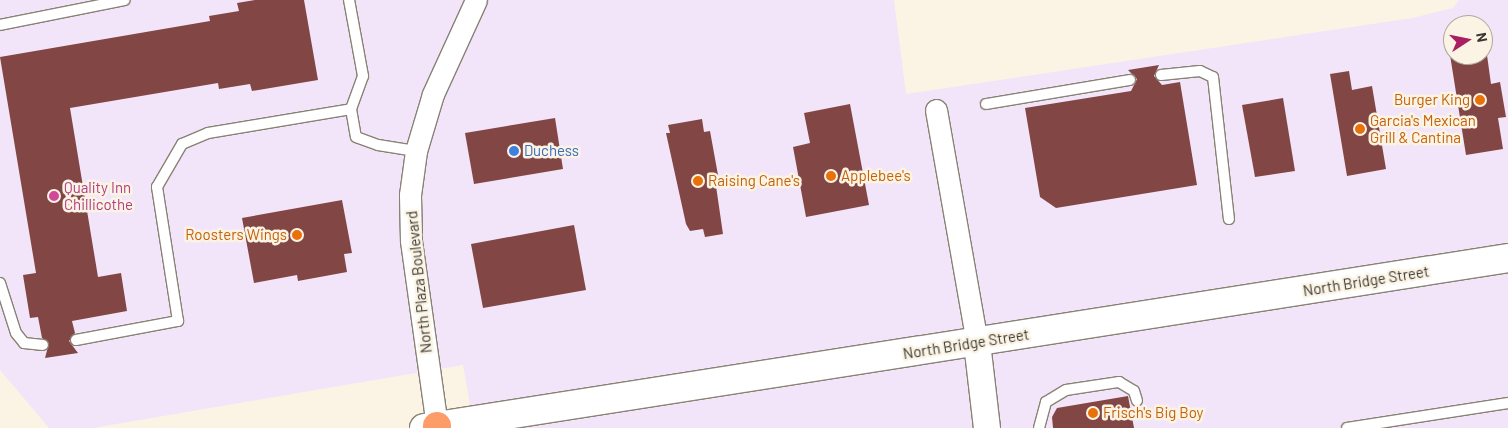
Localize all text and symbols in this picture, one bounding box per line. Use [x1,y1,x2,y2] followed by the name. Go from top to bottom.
[1443,15,1493,65] north arrow
[1473,31,1491,43] text: N
[1394,91,1470,109] place label: Burger King
[1474,94,1486,106] marker: Burger King
[1370,111,1476,146] place label: Garcia's Mexican Grill & Cantina
[1354,123,1366,135] marker: Garcia's Mexican Grill & Cantina
[524,142,579,160] place label: Duchess
[508,145,520,157] marker: Duchess
[841,167,911,185] place label: Applebee's
[825,170,837,182] marker: Applebee's
[708,172,800,190] place label: Raising Cane's
[692,175,704,187] marker: Raising Cane's
[64,178,133,213] place label: Quality Inn Chillicothe
[48,190,60,202] marker: Quality Inn Chillicothe
[403,210,435,354] street label: North Plaza Boulevard
[185,226,287,244] place label: Roosters Wings
[291,229,303,241] marker: Roosters Wings
[1302,262,1430,300] street label: North Bridge Street
[902,325,1030,363] street label: North Bridge Street
[1103,404,1204,422] place label: Frisch's Big Boy
[1087,407,1099,419] marker: Frisch's Big Boy

